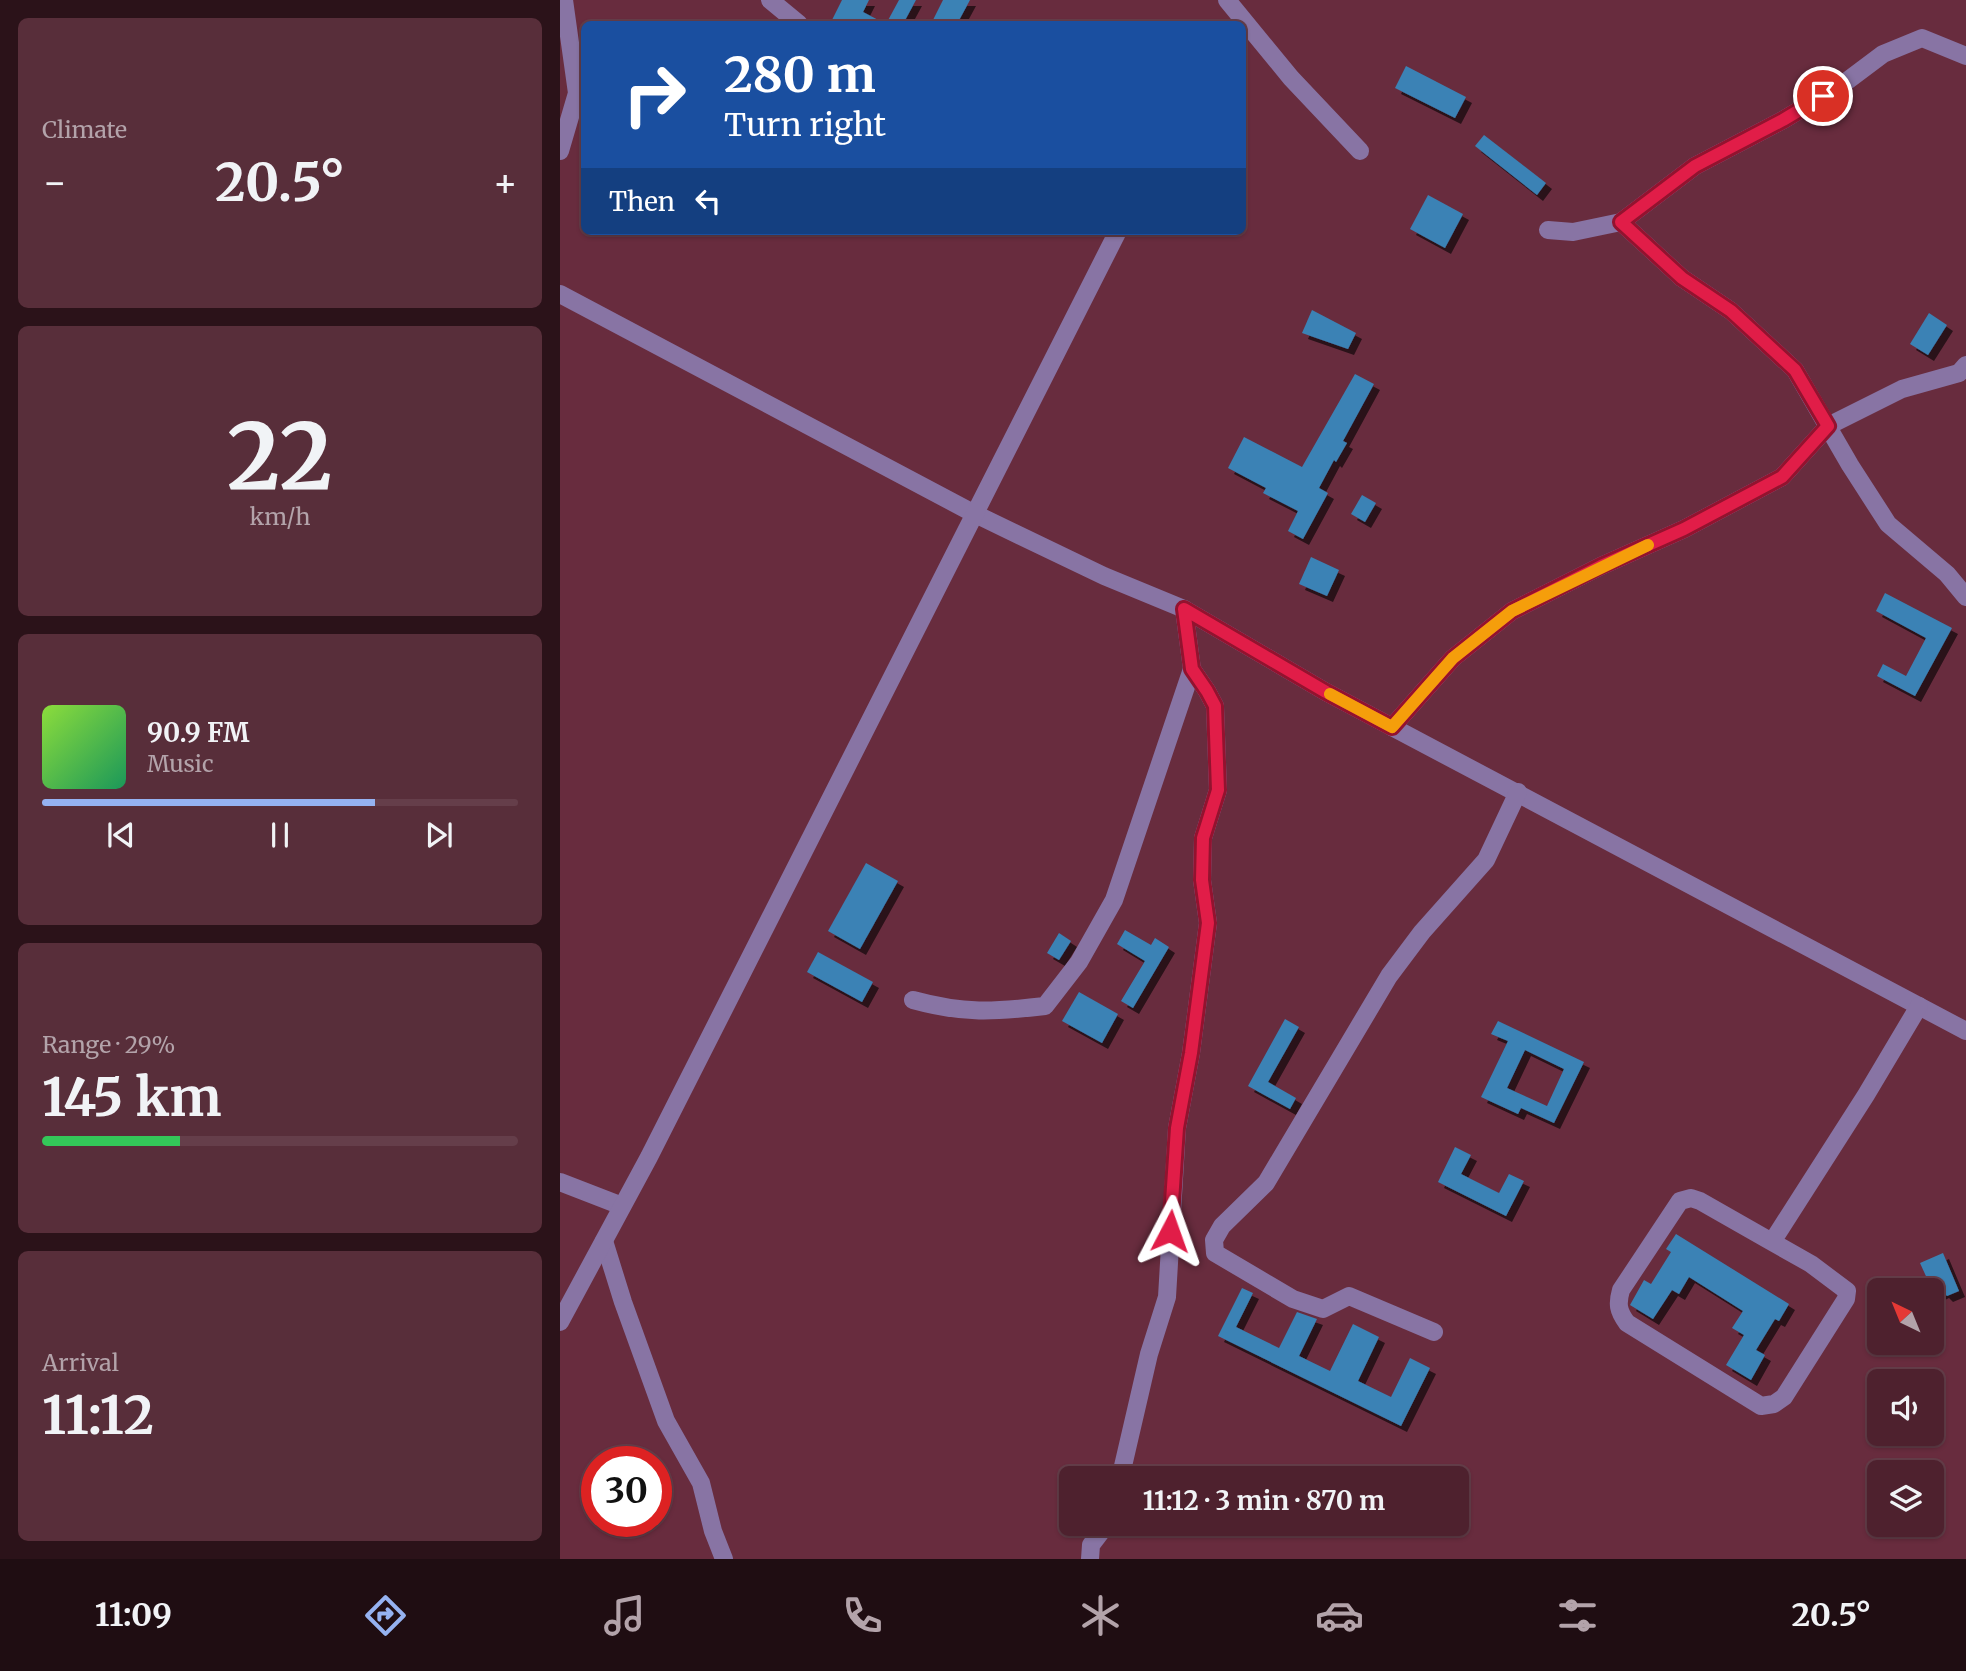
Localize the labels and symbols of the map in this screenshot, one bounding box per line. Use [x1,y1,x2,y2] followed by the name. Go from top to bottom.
[1793,66,1853,126] pin
[1133,1194,1207,1268] position arrow
[1867,1278,1944,1354] north arrow
[581,1446,672,1537] speed limit sign: 30

